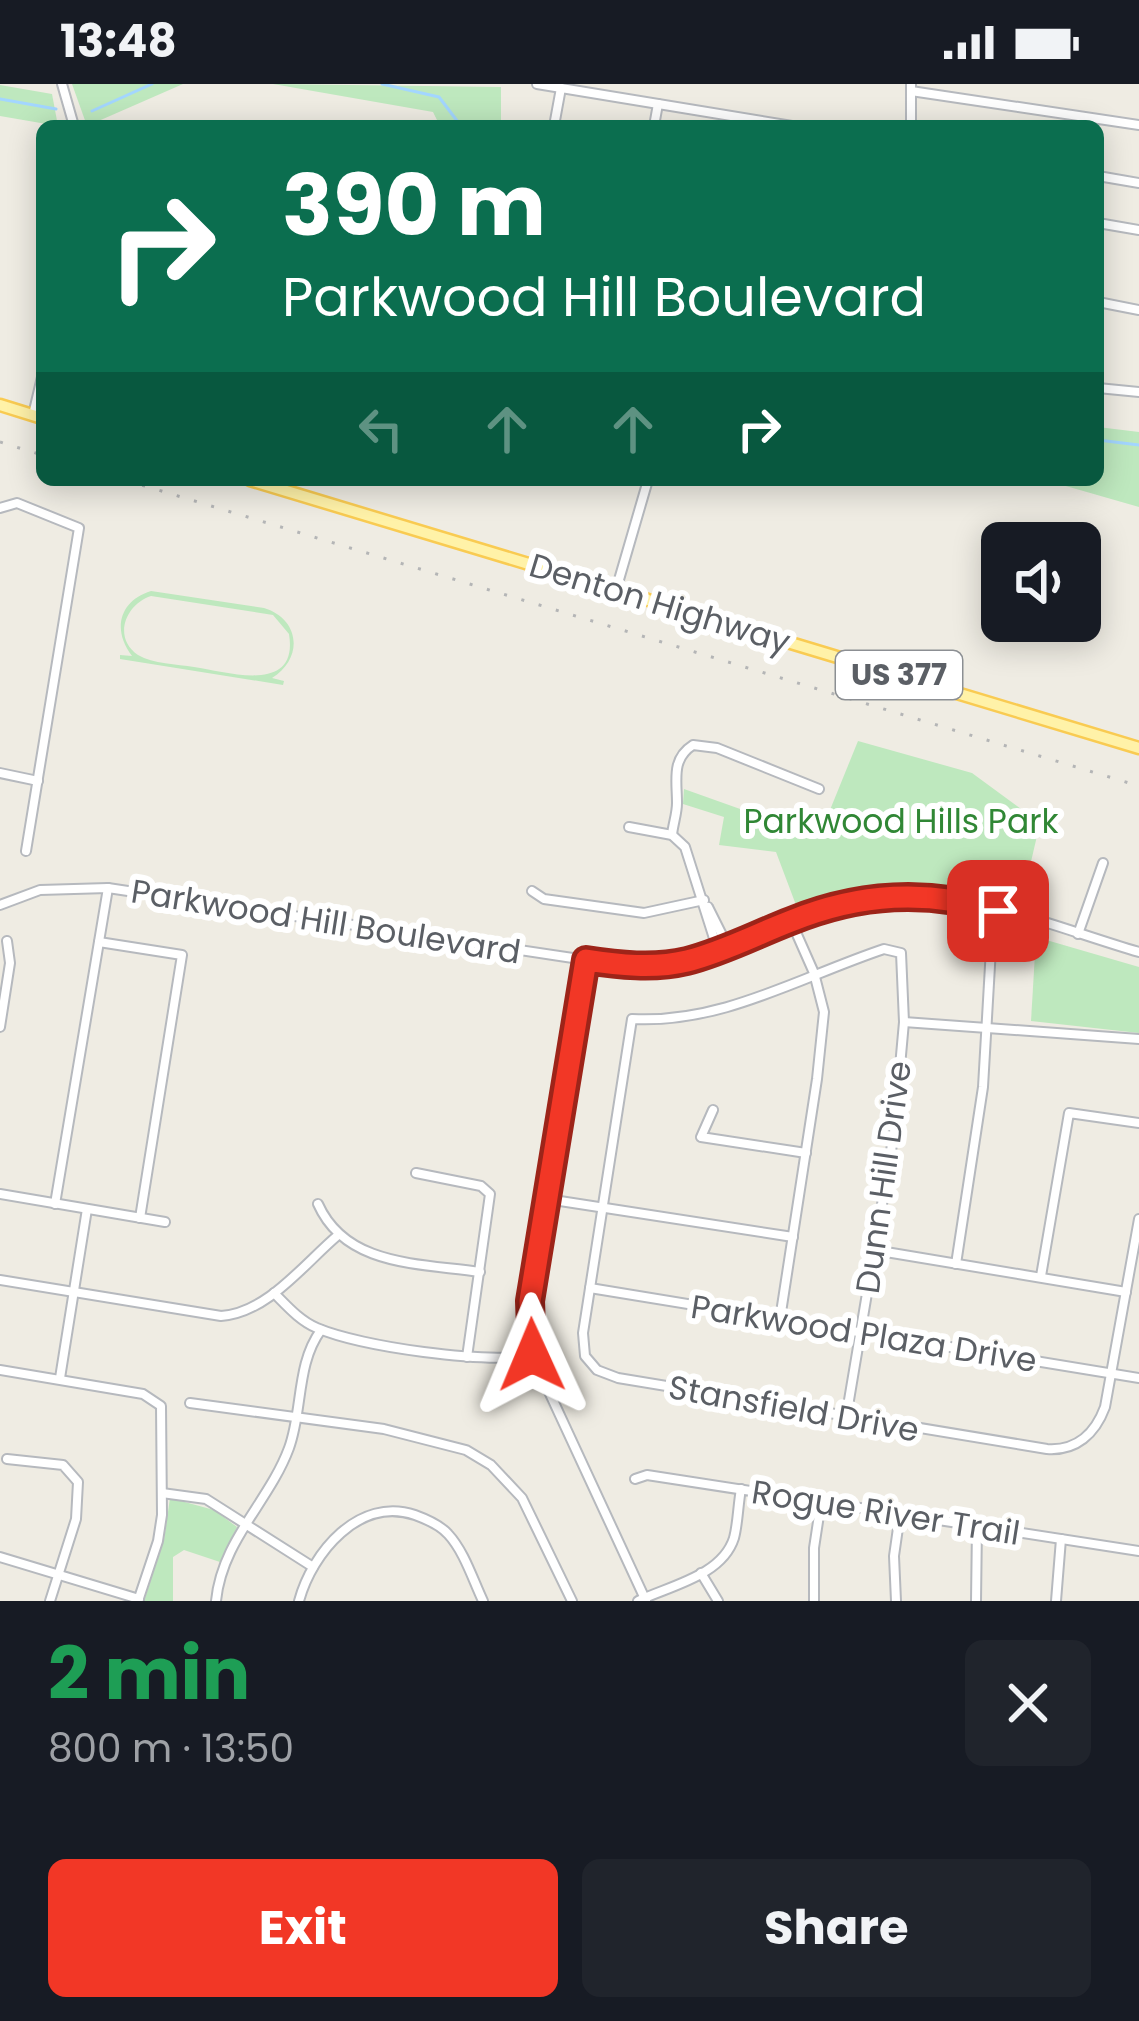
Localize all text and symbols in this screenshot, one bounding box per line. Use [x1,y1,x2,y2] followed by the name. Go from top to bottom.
[60,10,177,73] text: 13:48
[282,147,546,264] text: 390 m
[84,168,240,324] icon: right
[282,259,926,335] text: Parkwood Hill Boulevard
[348,396,414,462] icon: left
[474,396,540,462] icon: ahead
[600,396,666,462] icon: ahead
[726,396,792,462] icon: right
[981,522,1101,642] map controls
[981,522,1101,642] button: sound
[524,541,796,666] street label: Denton Highway
[836,651,962,699] road number: US 377
[743,798,1059,845] park label: Parkwood Hills Park
[947,860,1049,962] pin
[128,867,524,975] street label: Parkwood Hill Boulevard
[965,878,1031,944] icon: arrive
[844,1058,923,1296] street label: Dunn Hill Drive
[688,1283,1040,1384] street label: Parkwood Plaza Drive
[469,1292,595,1418] position arrow
[665,1363,923,1454] street label: Stansfield Drive
[748,1468,1023,1557] street label: Rogue River Trail
[48,1623,250,1724] text: 2 min
[965,1640,1091,1766] button: close
[48,1721,294,1776] text: 800 m · 13:50
[48,1859,558,1997] button: Exit
[582,1859,1091,1997] button: Share

